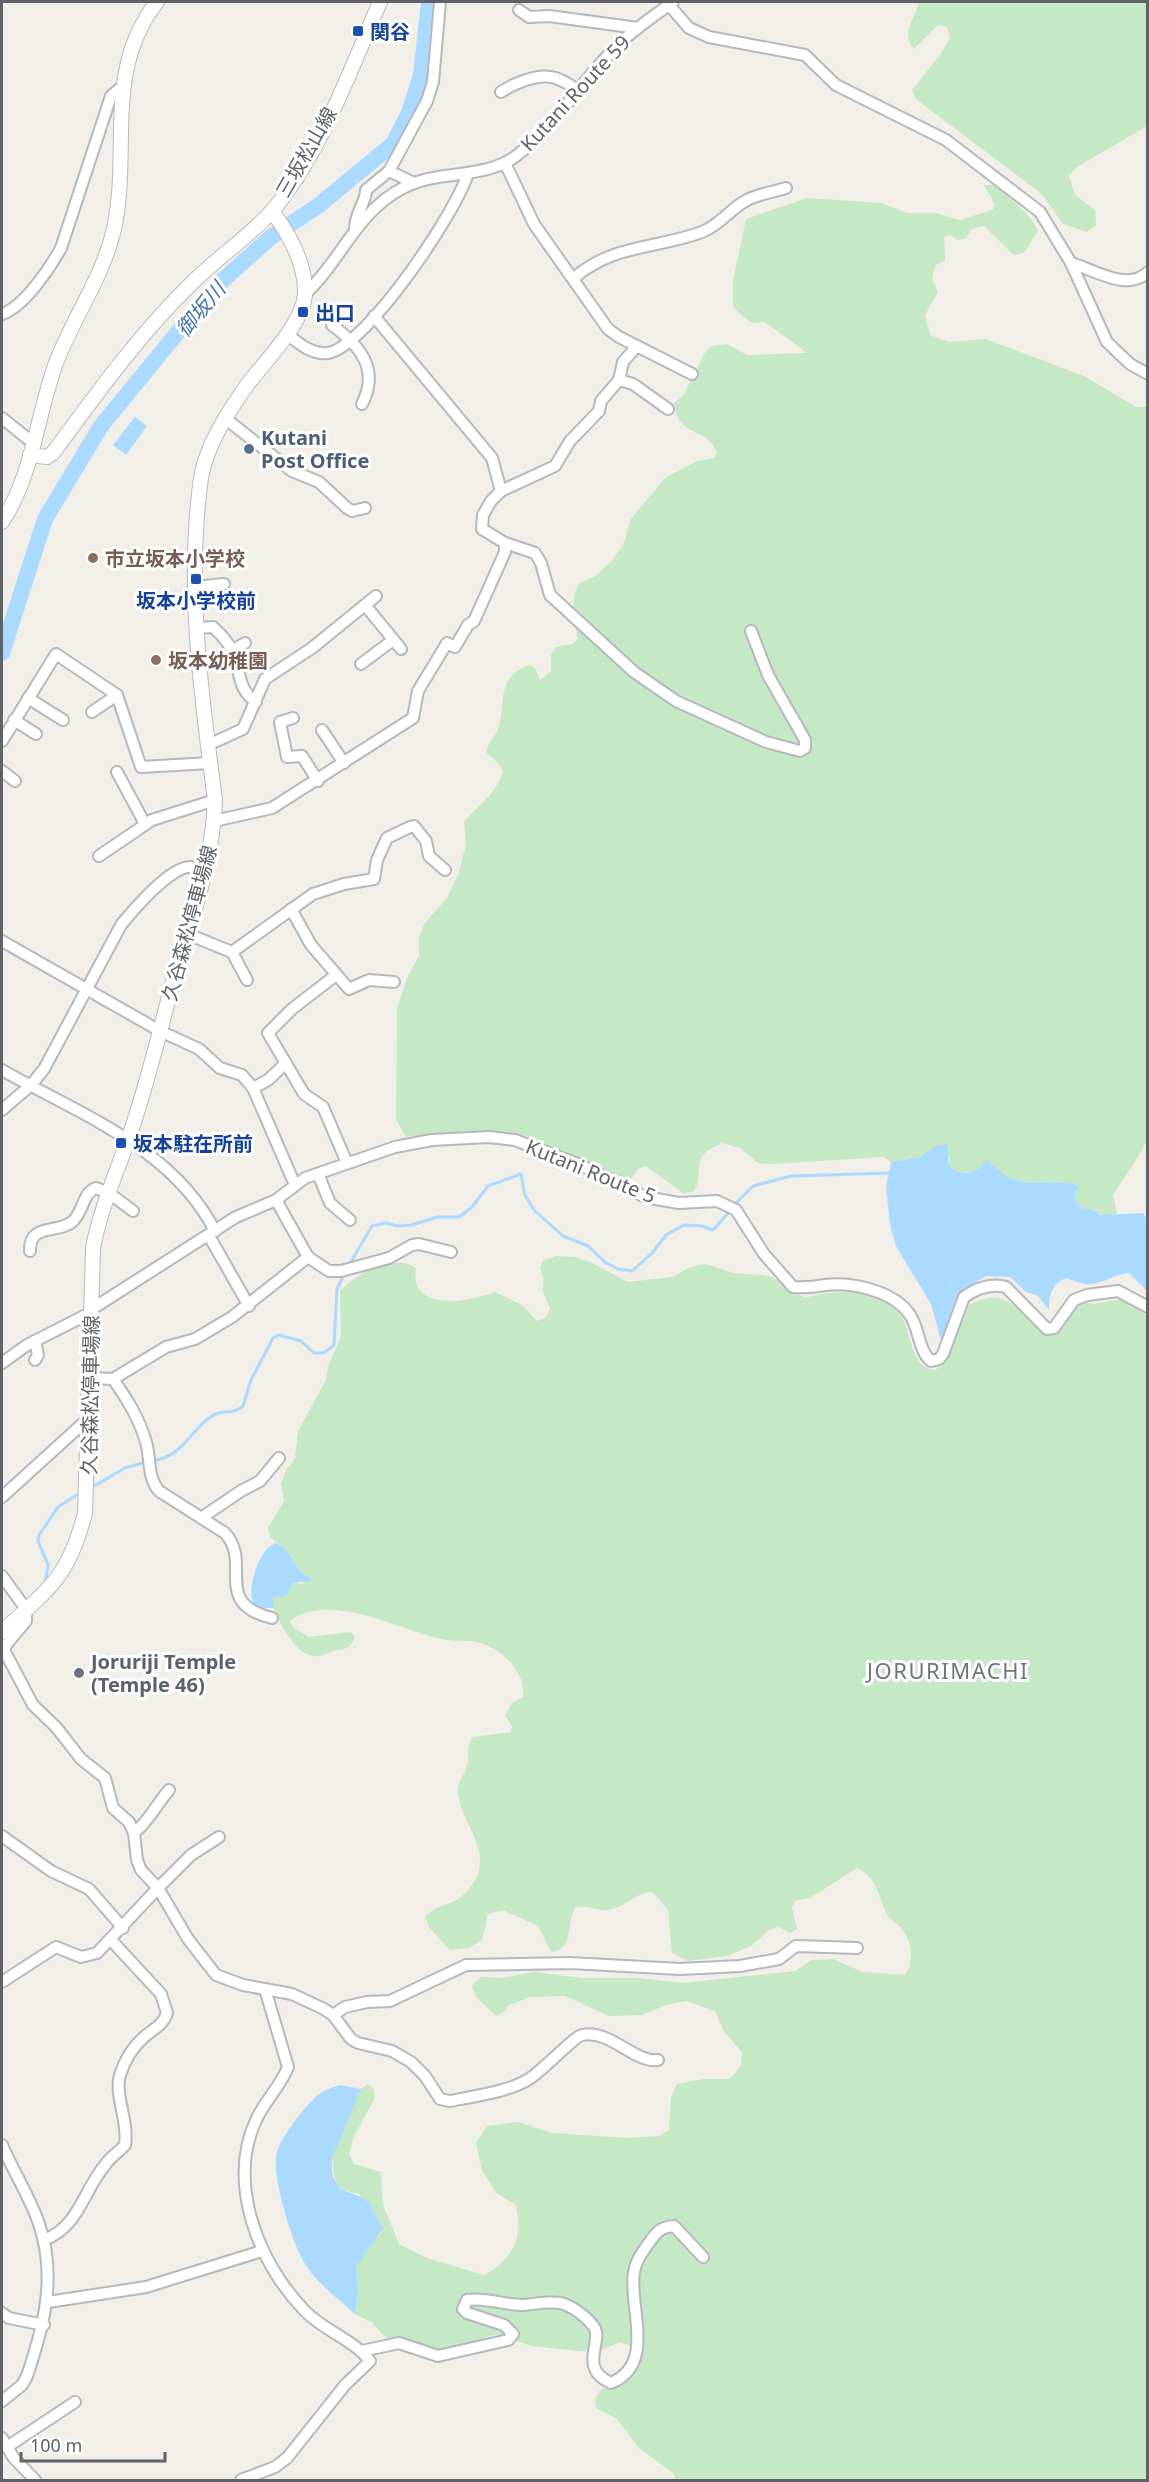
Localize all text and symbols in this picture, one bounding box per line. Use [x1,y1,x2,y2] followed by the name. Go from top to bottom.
[370,18,410,45] place label: 関谷
[351,24,365,38] marker: 関谷
[514,29,636,157] street label: Kutani Route 59
[269,102,343,202] street label: 三坂松山線
[169,274,232,342] water label: 御坂川
[315,299,355,326] place label: 出口
[296,305,310,319] marker: 出口
[261,424,369,474] place label: Kutani Post Office
[242,442,256,456] marker: Kutani Post Office
[105,545,245,572] place label: 市立坂本小学校
[86,551,100,565] marker: 市立坂本小学校
[189,572,203,586] marker: 坂本小学校前
[136,587,256,614] place label: 坂本小学校前
[168,647,268,674] place label: 坂本幼稚園
[149,653,163,667] marker: 坂本幼稚園
[155,842,223,1004] street label: 久谷森松停車場線
[133,1130,253,1157] place label: 坂本駐在所前
[522,1133,660,1209] street label: Kutani Route 5
[114,1136,128,1150] marker: 坂本駐在所前
[75,1315,105,1475] street label: 久谷森松停車場線
[89,1648,236,1698] place label: Joruriji Temple (Temple 46)
[865,1655,1029,1685] district label: JORURIMACHI
[72,1666,86,1680] marker: Joruriji Temple (Temple 46)
[21,2425,165,2463] scale bar
[30,2433,82,2457] text: 100 m

